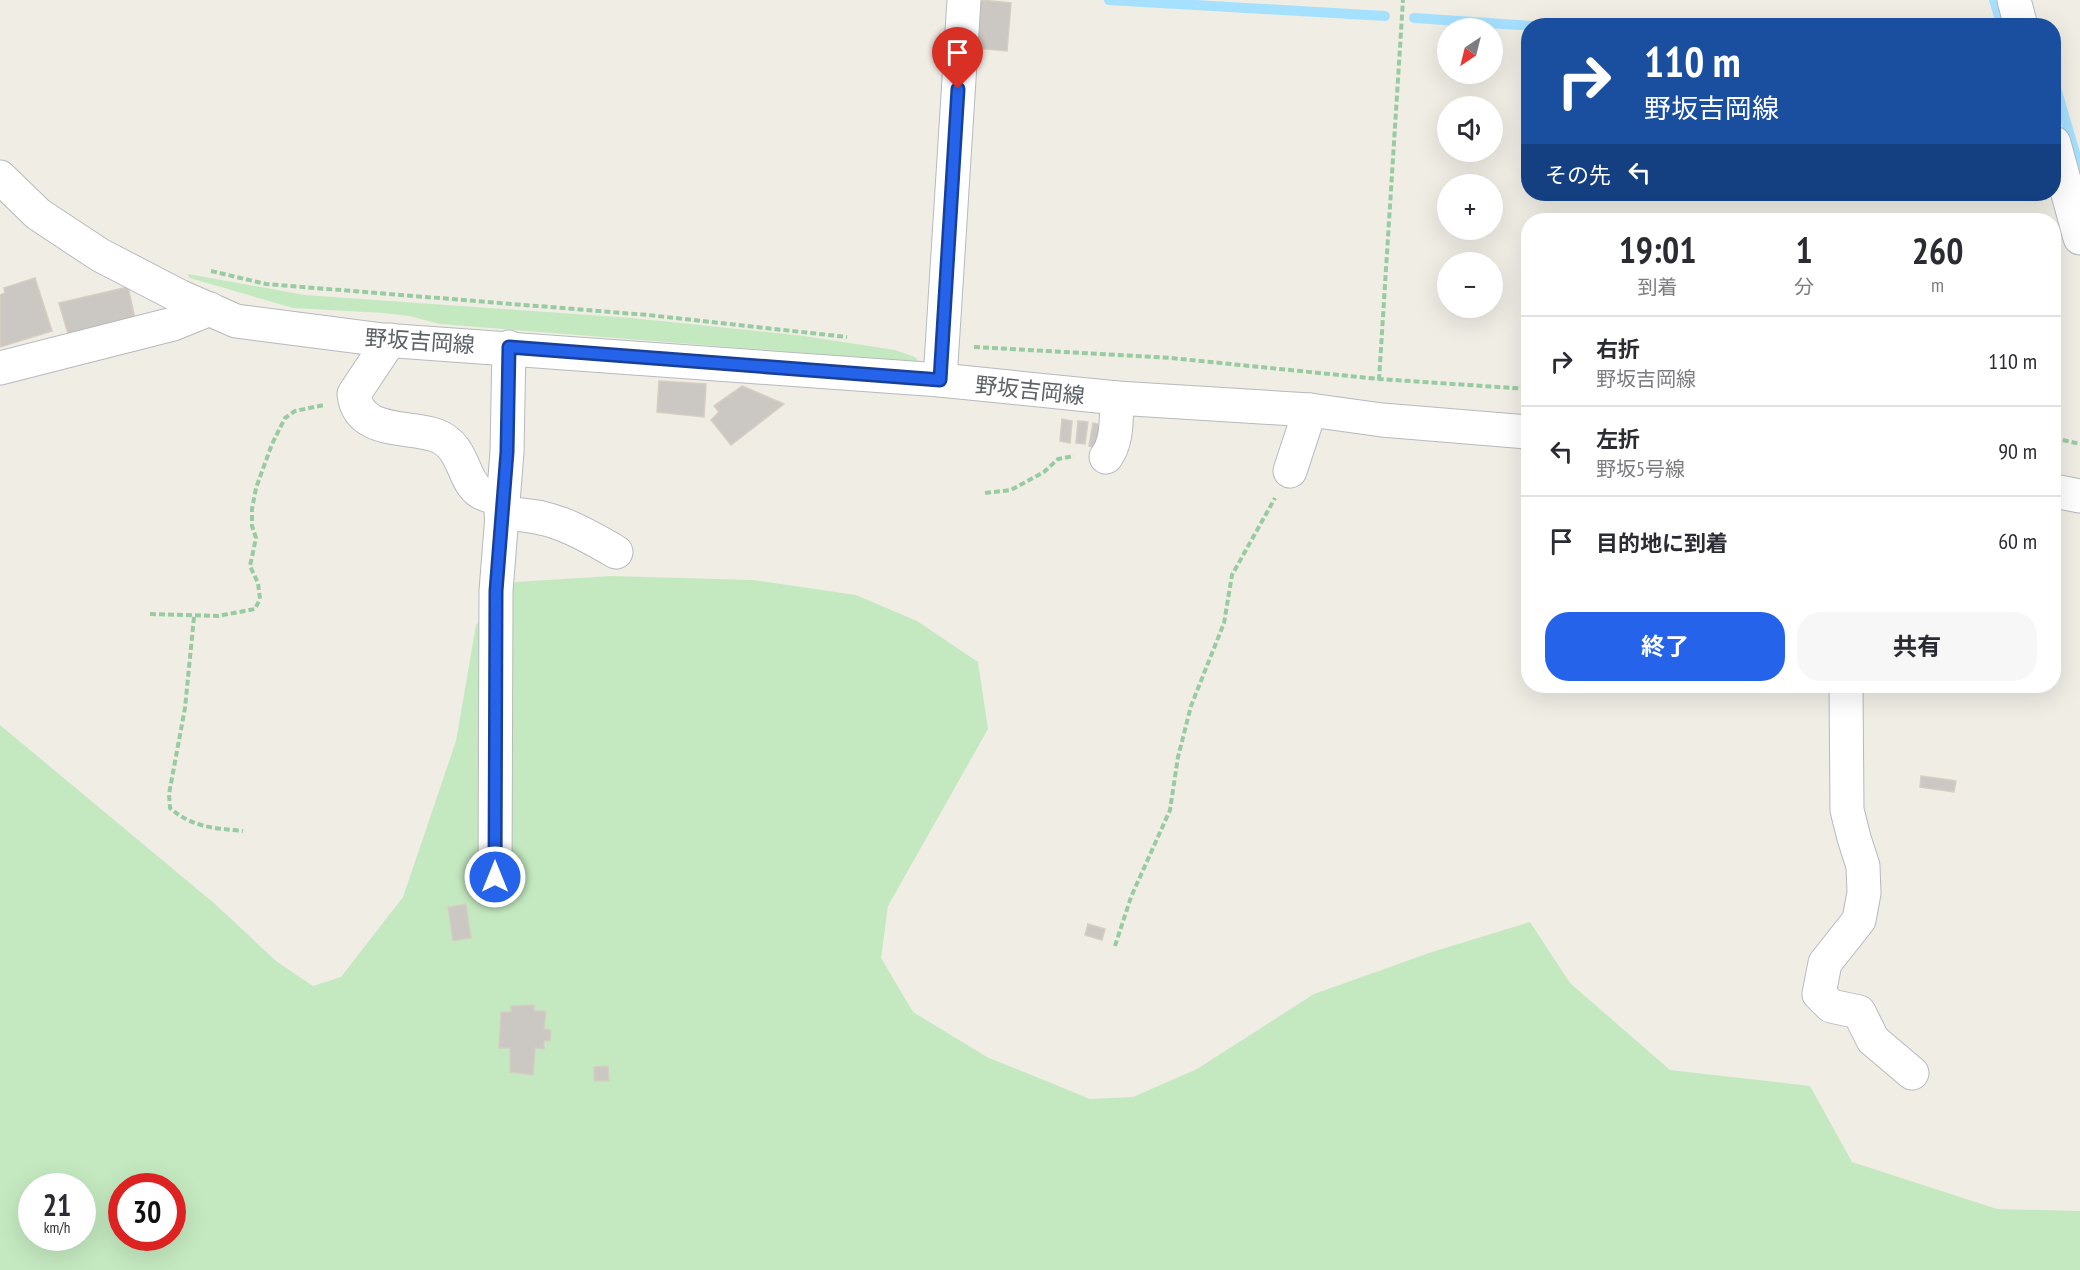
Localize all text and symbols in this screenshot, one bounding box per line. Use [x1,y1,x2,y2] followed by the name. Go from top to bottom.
[1437,18,1503,84] north arrow
[1437,18,1503,318] map controls
[932,27,983,89] pin
[1644,34,1741,89] text: 110 m
[941,36,974,69] icon: arrive
[1545,42,1623,120] icon: right
[1644,91,1779,125] text: 野坂吉岡線
[1437,96,1503,162] button: sound
[1623,156,1656,189] icon: left
[1545,161,1611,189] text: その先
[1437,174,1503,240] button: +
[1619,226,1697,273] text: 19:01
[1796,226,1813,273] text: 1
[1912,227,1963,274] text: 260
[1437,252,1503,318] button: −
[1931,272,1944,298] text: m
[1638,274,1678,300] text: 到着
[1794,274,1814,300] text: 分
[364,323,476,359] street label: 野坂吉岡線
[1596,335,1640,363] text: 右折
[1545,345,1578,378] icon: right
[1988,347,2037,375] text: 110 m
[1596,366,1696,392] text: 野坂吉岡線
[974,370,1086,410] street label: 野坂吉岡線
[1596,425,1640,453] text: 左折
[1545,435,1578,468] icon: left
[1998,437,2037,465] text: 90 m
[1596,456,1685,482] text: 野坂5号線
[1545,525,1578,558] icon: arrive
[1998,527,2037,555] text: 60 m
[1596,529,1728,557] text: 目的地に到着
[1545,612,1785,681] button: 終了
[1797,612,2037,681] button: 共有
[463,845,527,909] position arrow
[108,1173,186,1251] speed limit sign: 30
[43,1185,71,1224] text: 21
[44,1218,70,1237] text: km/h

